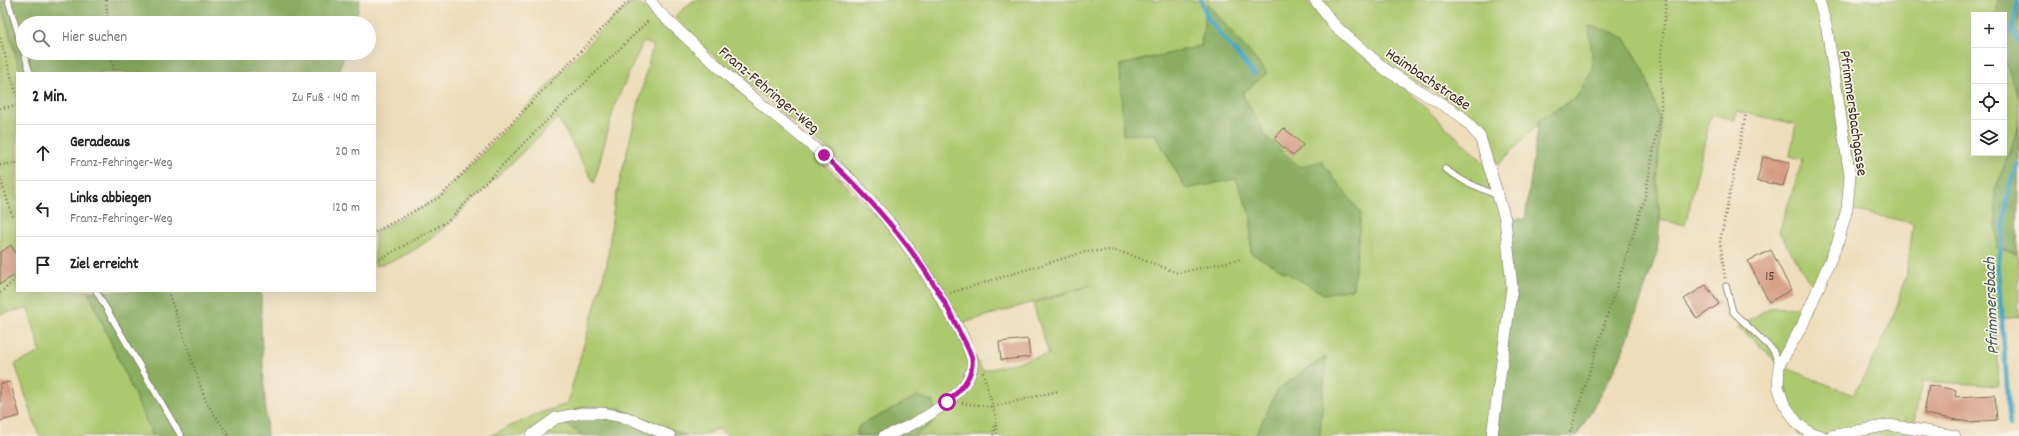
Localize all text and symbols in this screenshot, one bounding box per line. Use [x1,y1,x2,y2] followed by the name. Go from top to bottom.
[1971,12,2007,156] map controls
[1971,12,2007,48] button: +
[16,16,376,60] search box
[30,27,52,49] icon: search
[62,27,127,49] text: Hier suchen
[713,42,824,140] street label: Franz-Fehringer-Weg
[1380,43,1475,117] street label: Haimbachstraße
[1971,48,2007,84] button: −
[1832,49,1873,178] street label: Pfrimmersbachgasse
[1971,84,2007,120] button: locate
[32,86,67,110] text: 2 Min.
[292,89,360,108] text: Zu Fuß · 140 m
[1971,120,2007,156] button: layers
[70,132,130,154] text: Geradeaus
[32,142,54,164] icon: ahead
[335,143,360,162] text: 20 m
[815,146,833,164] route end
[70,154,172,173] text: Franz-Fehringer-Weg
[70,188,151,210] text: Links abbiegen
[32,198,54,220] icon: left
[332,199,360,218] text: 120 m
[70,210,172,229] text: Franz-Fehringer-Weg
[32,254,54,276] icon: arrive
[70,254,138,276] text: Ziel erreicht
[1979,256,2007,355] water label: Pfrimmersbach
[1765,267,1775,287] house number: 15
[938,393,956,411] route start

